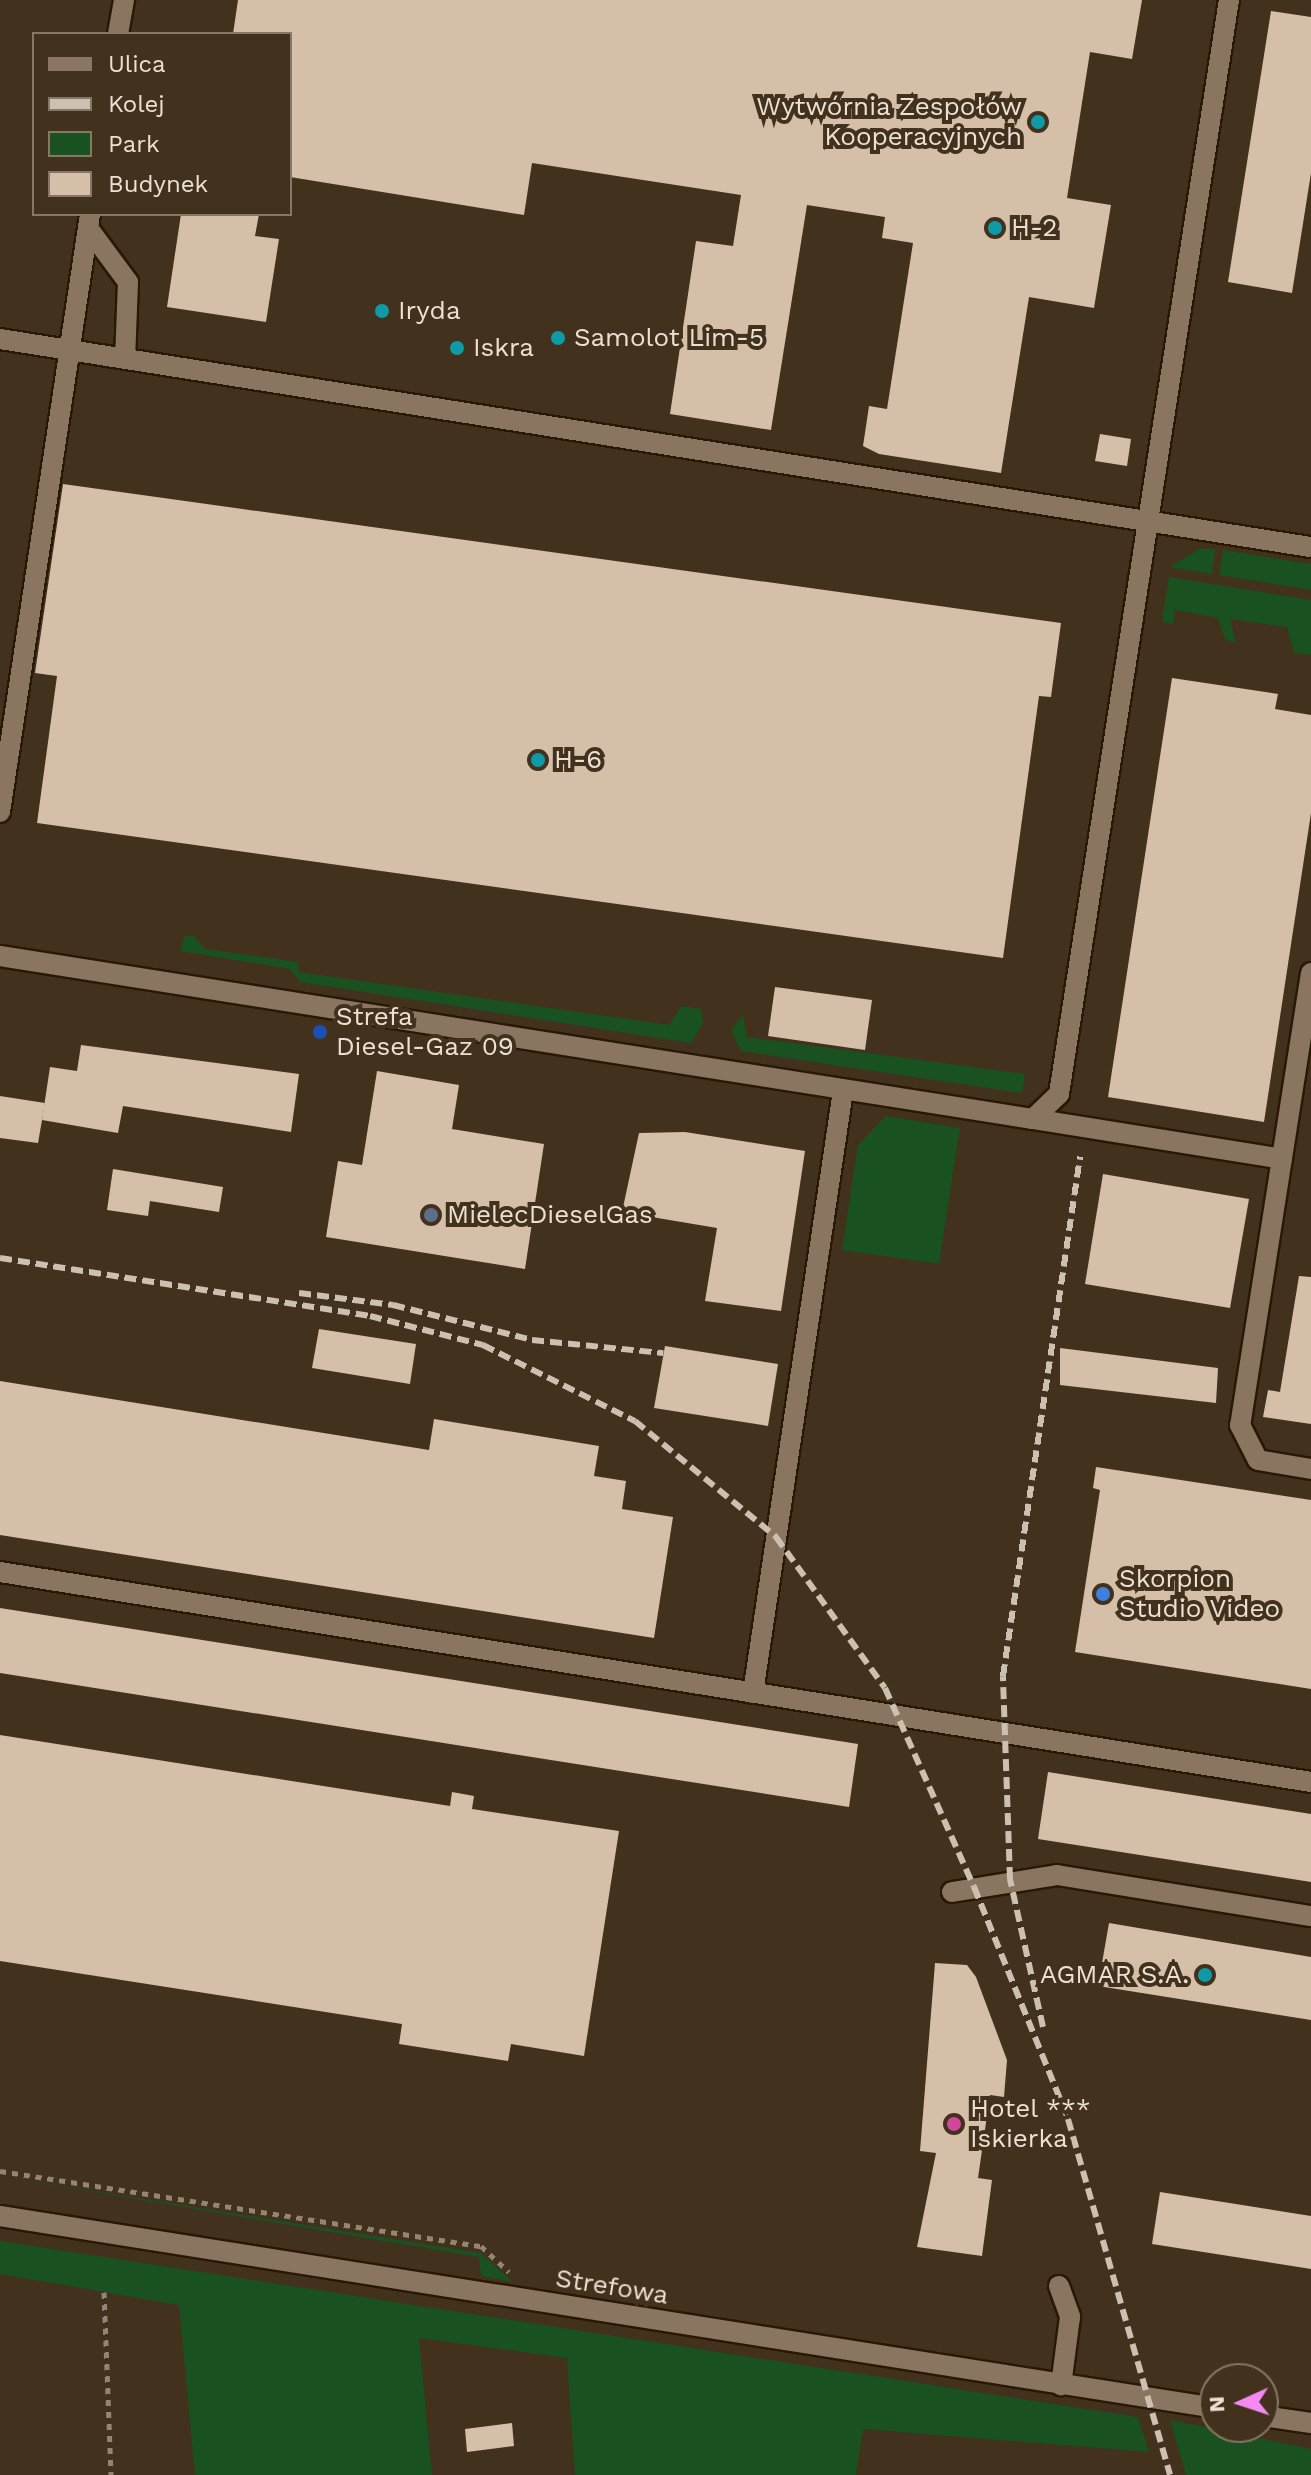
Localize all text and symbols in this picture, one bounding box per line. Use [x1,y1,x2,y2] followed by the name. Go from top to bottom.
[32,32,292,216] legend
[108,50,166,78] text: Ulica
[108,90,165,118] text: Kolej
[756,91,1022,152] place label: Wytwórnia Zespołów Kooperacyjnych
[1029,113,1047,131] marker: Wytwórnia Zespołów Kooperacyjnych
[108,130,160,158] text: Park
[108,170,208,198] text: Budynek
[1011,212,1057,244] place label: H-2
[986,219,1004,237] marker: H-2
[398,295,461,327] place label: Iryda
[373,302,391,320] marker: Iryda
[574,322,764,354] place label: Samolot Lim-5
[549,329,567,347] marker: Samolot Lim-5
[473,332,534,364] place label: Iskra
[448,339,466,357] marker: Iskra
[554,744,602,776] place label: H-6
[529,751,547,769] marker: H-6
[336,1001,514,1062] place label: Strefa Diesel-Gaz 09
[311,1023,329,1041] marker: Strefa Diesel-Gaz 09
[447,1199,653,1231] place label: MielecDieselGas
[422,1206,440,1224] marker: MielecDieselGas
[1119,1563,1281,1624] place label: Skorpion Studio Video
[1094,1585,1112,1603] marker: Skorpion Studio Video
[1040,1959,1189,1991] place label: AGMAR S.A.
[1196,1966,1214,1984] marker: AGMAR S.A.
[970,2093,1092,2154] place label: Hotel *** Iskierka
[945,2115,963,2133] marker: Hotel *** Iskierka
[553,2263,671,2311] street label: Strefowa
[1199,2363,1279,2443] north arrow
[1204,2395,1229,2413] text: N

